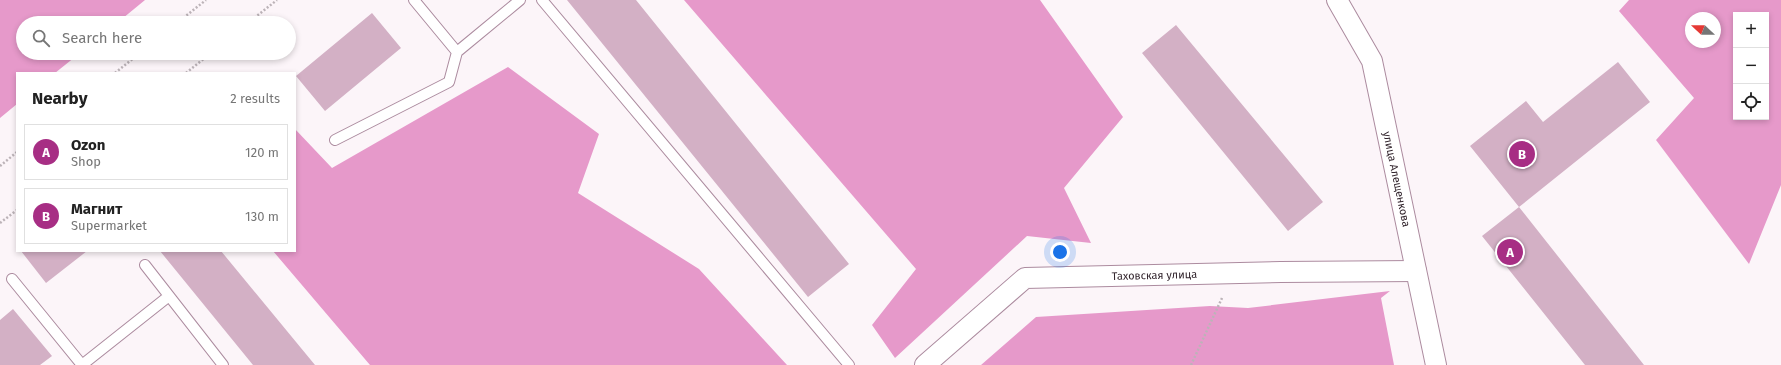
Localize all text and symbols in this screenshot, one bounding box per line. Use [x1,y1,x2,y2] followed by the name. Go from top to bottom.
[1685,12,1721,48] north arrow
[1733,12,1769,120] map controls
[1733,12,1769,48] button: +
[16,16,296,60] search box
[30,27,52,49] icon: search
[62,29,142,47] text: Search here
[1733,48,1769,84] button: −
[1733,84,1769,120] button: locate
[32,88,87,109] text: Nearby
[230,91,280,106] text: 2 results
[1380,130,1413,228] street label: улица Алещенкова
[71,136,105,154] text: Ozon
[1509,139,1535,169] pin: B
[42,145,50,160] text: A
[245,145,279,160] text: 120 m
[71,154,101,169] text: Shop
[71,200,122,218] text: Магнит
[42,209,50,224] text: B
[245,209,279,224] text: 130 m
[71,218,147,233] text: Supermarket
[1497,237,1523,267] pin: A
[1050,242,1070,262] your location
[1112,268,1197,283] street label: Таховская улица

